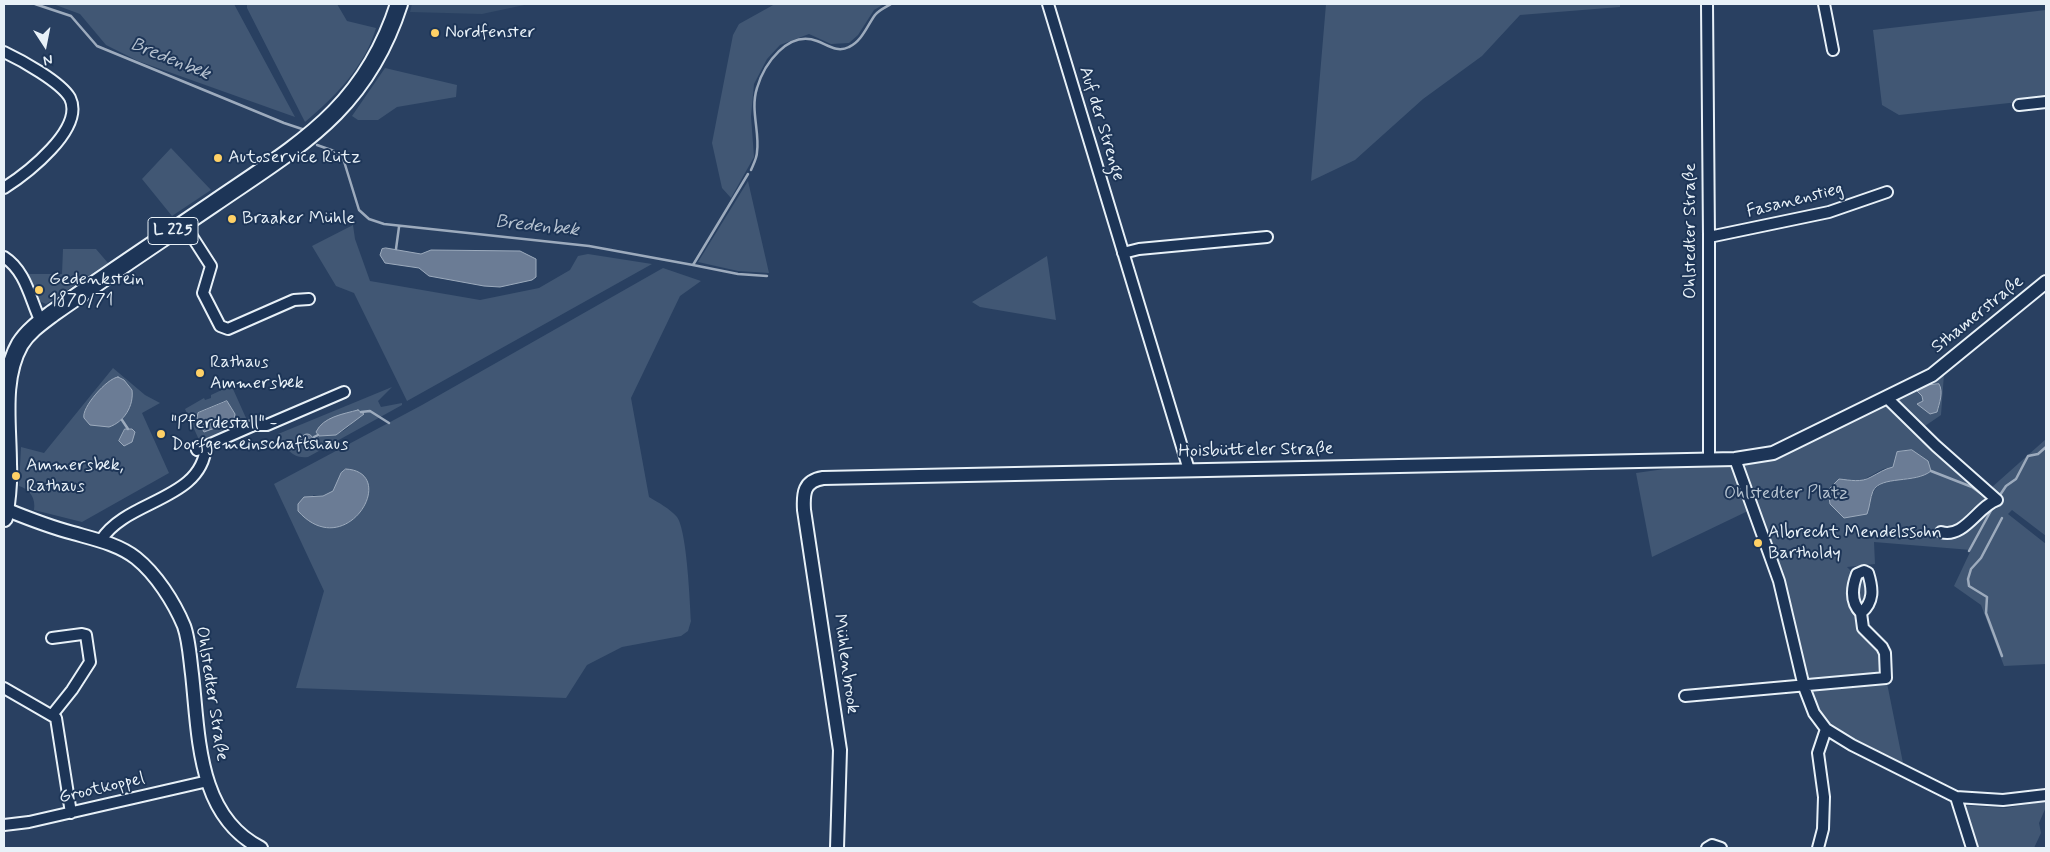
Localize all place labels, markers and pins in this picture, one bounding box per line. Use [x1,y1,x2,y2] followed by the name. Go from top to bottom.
[445,22,535,44] place label: Nordfenster
[429,27,441,39] marker: Nordfenster
[228,147,361,169] place label: Autoservice Rütz
[212,152,224,164] marker: Autoservice Rütz
[242,208,355,230] place label: Braaker Mühle
[226,213,238,225] marker: Braaker Mühle
[49,269,144,312] place label: Gedenkstein 1870/71
[33,284,45,296] marker: Gedenkstein 1870/71
[210,352,304,394] place label: Rathaus Ammersbek
[194,367,206,379] marker: Rathaus Ammersbek
[171,413,348,456] place label: "Pferdestall" - Dorfgemeinschaftshaus
[155,428,167,440] marker: "Pferdestall" - Dorfgemeinschaftshaus
[26,455,124,498] place label: Ammersbek, Rathaus
[10,470,22,482] marker: Ammersbek, Rathaus
[1768,522,1942,564] place label: Albrecht Mendelssohn Bartholdy
[1752,537,1764,549] marker: Albrecht Mendelssohn Bartholdy

